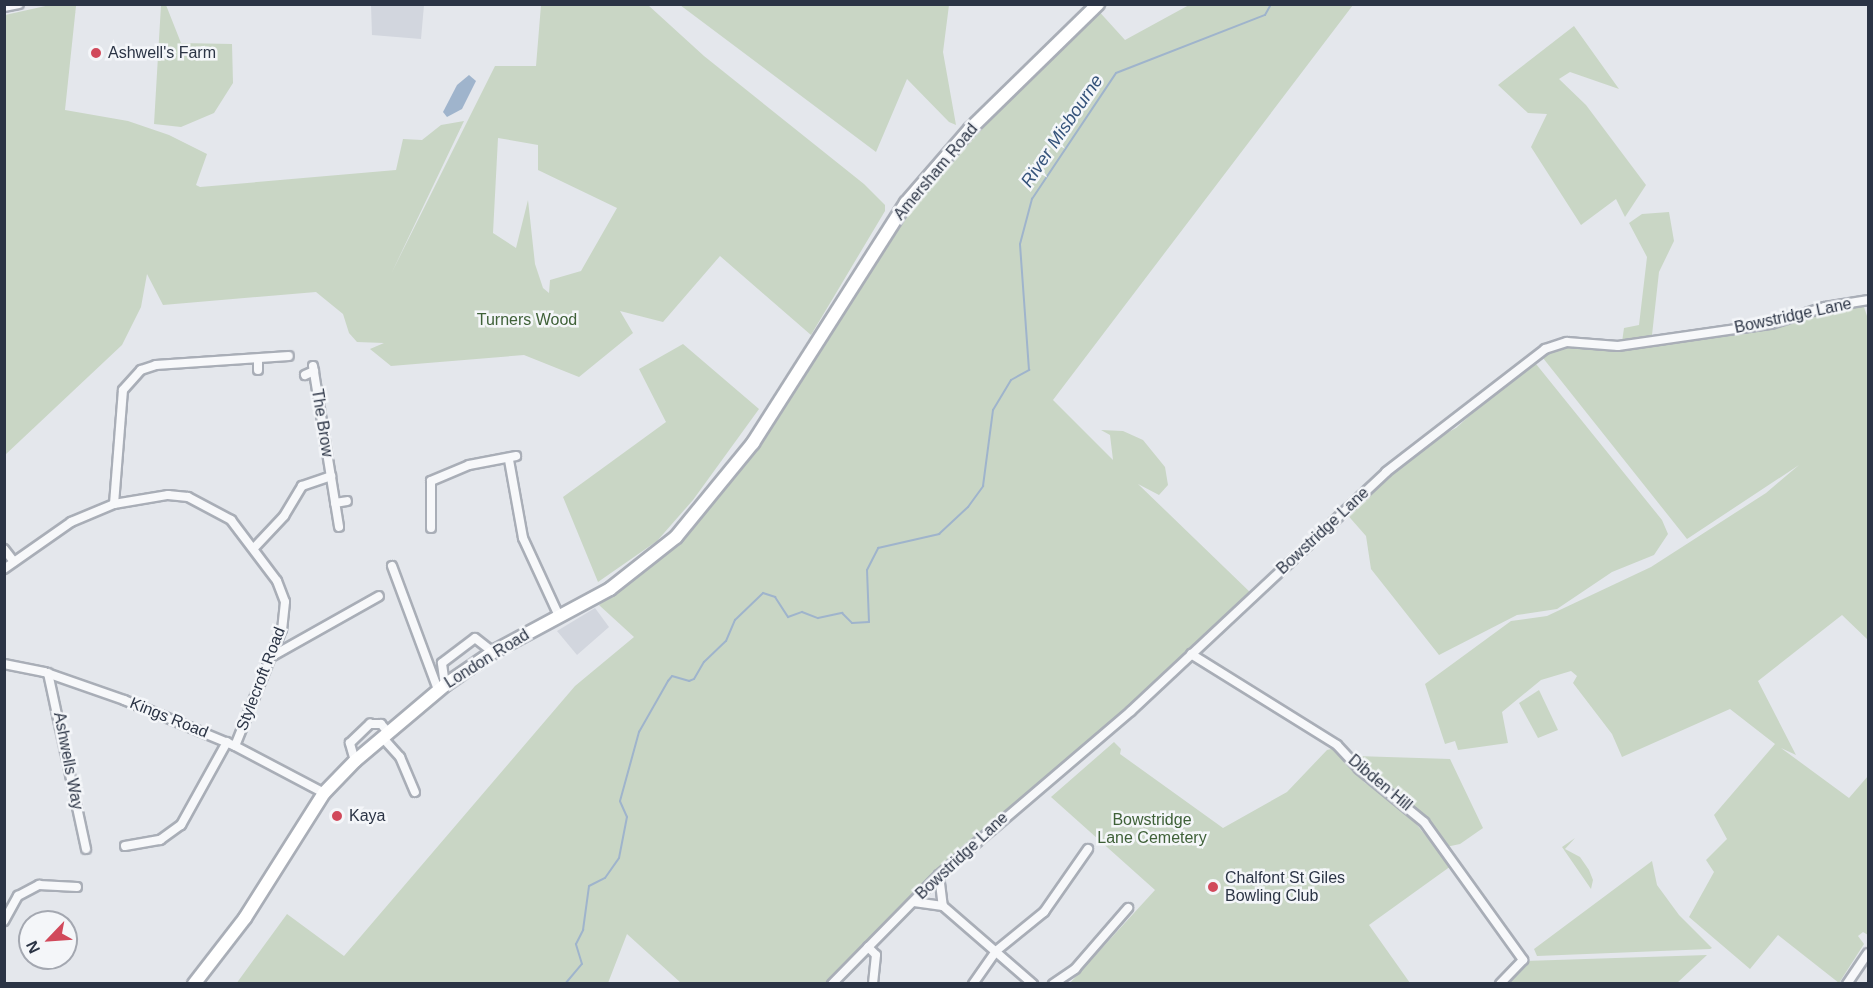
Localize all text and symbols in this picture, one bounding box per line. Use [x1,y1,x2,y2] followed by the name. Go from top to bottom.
[108,43,216,63] place label: Ashwell's Farm
[89,46,103,60] marker: Ashwell's Farm
[1016,71,1108,191] water label: River Misbourne
[890,120,982,224] street label: Amersham Road
[1733,294,1853,338] street label: Bowstridge Lane
[477,310,577,330] park label: Turners Wood
[307,388,337,458] street label: The Brow
[1273,483,1373,579] street label: Bowstridge Lane
[232,625,290,733] street label: Stylecroft Road
[441,625,533,693] street label: London Road
[127,694,211,742] street label: Kings Road
[49,711,87,811] street label: Ashwells Way
[1344,751,1416,815] street label: Dibden Hill
[349,806,385,826] place label: Kaya
[912,808,1012,904] street label: Bowstridge Lane
[330,809,344,823] marker: Kaya
[1097,810,1207,848] park label: Bowstridge Lane Cemetery
[1225,868,1345,906] place label: Chalfont St Giles Bowling Club
[1206,880,1220,894] marker: Chalfont St Giles Bowling Club
[18,910,78,970] north arrow
[23,938,43,956] text: N

